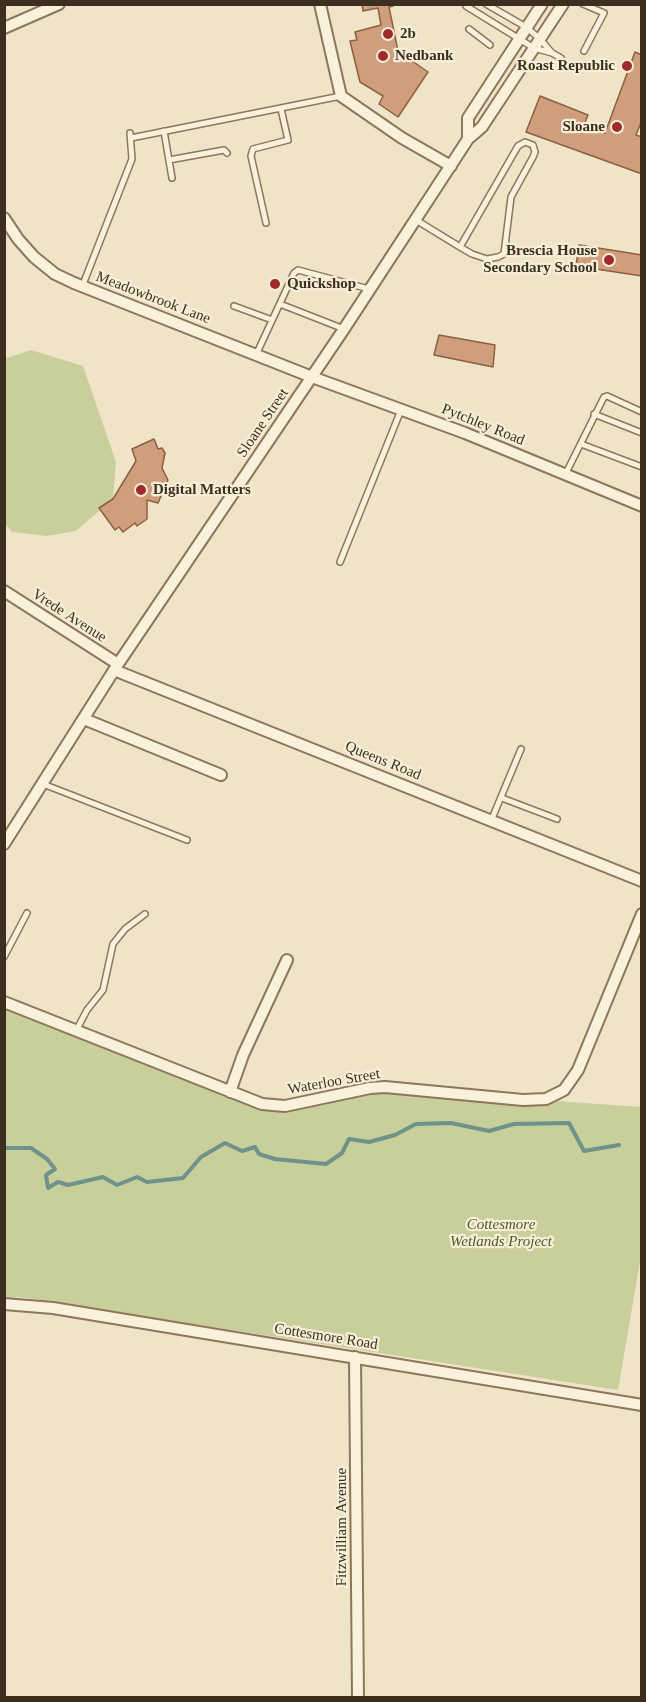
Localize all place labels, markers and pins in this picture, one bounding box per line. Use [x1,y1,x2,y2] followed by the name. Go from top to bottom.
[400,25,416,43] place label: 2b
[381,27,395,41] marker: 2b
[395,47,453,65] place label: Nedbank
[376,49,390,63] marker: Nedbank
[517,57,615,75] place label: Roast Republic
[620,59,634,73] marker: Roast Republic
[562,118,605,136] place label: Sloane
[610,120,624,134] marker: Sloane
[483,242,597,277] place label: Brescia House Secondary School
[602,253,616,267] marker: Brescia House Secondary School
[287,275,356,293] place label: Quickshop
[268,277,282,291] marker: Quickshop
[153,481,251,499] place label: Digital Matters
[134,483,148,497] marker: Digital Matters

